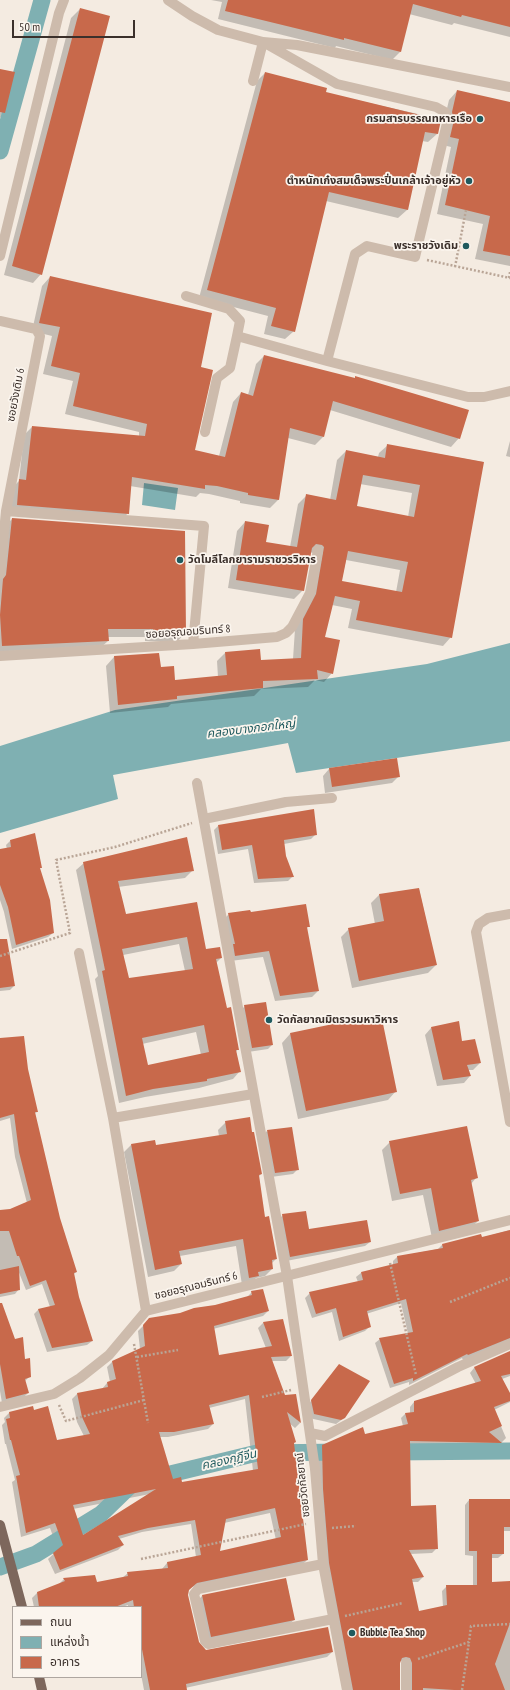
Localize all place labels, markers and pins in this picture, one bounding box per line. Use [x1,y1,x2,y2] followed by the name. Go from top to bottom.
[366,112,472,126] place label: กรมสารบรรณทหารเรือ
[475,114,485,124] marker: กรมสารบรรณทหารเรือ
[287,174,461,188] place label: ตำหนักเก๋งสมเด็จพระปิ่นเกล้าเจ้าอยู่หัว
[464,176,474,186] marker: ตำหนักเก๋งสมเด็จพระปิ่นเกล้าเจ้าอยู่หัว
[394,239,458,253] place label: พระราชวังเดิม
[461,241,471,251] marker: พระราชวังเดิม
[188,553,316,567] place label: วัดโมลีโลกยารามราชวรวิหาร
[175,555,185,565] marker: วัดโมลีโลกยารามราชวรวิหาร
[277,1013,398,1027] place label: วัดกัลยาณมิตรวรมหาวิหาร
[264,1015,274,1025] marker: วัดกัลยาณมิตรวรมหาวิหาร
[360,1626,425,1640] place label: Bubble Tea Shop
[347,1628,357,1638] marker: Bubble Tea Shop

